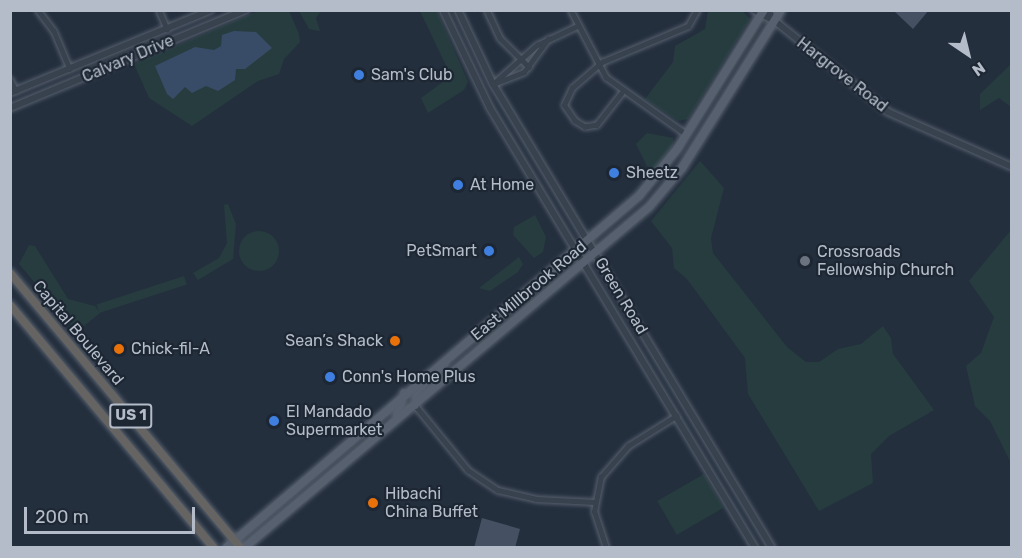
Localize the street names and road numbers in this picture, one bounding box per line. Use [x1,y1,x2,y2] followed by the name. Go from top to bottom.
[79,31,177,87] street label: Calvary Drive
[793,34,891,116] street label: Hargrove Road
[467,237,591,345] street label: East Millbrook Road
[591,254,651,338] street label: Green Road
[29,277,127,389] street label: Capital Boulevard
[108,404,154,428] road number: US 1

